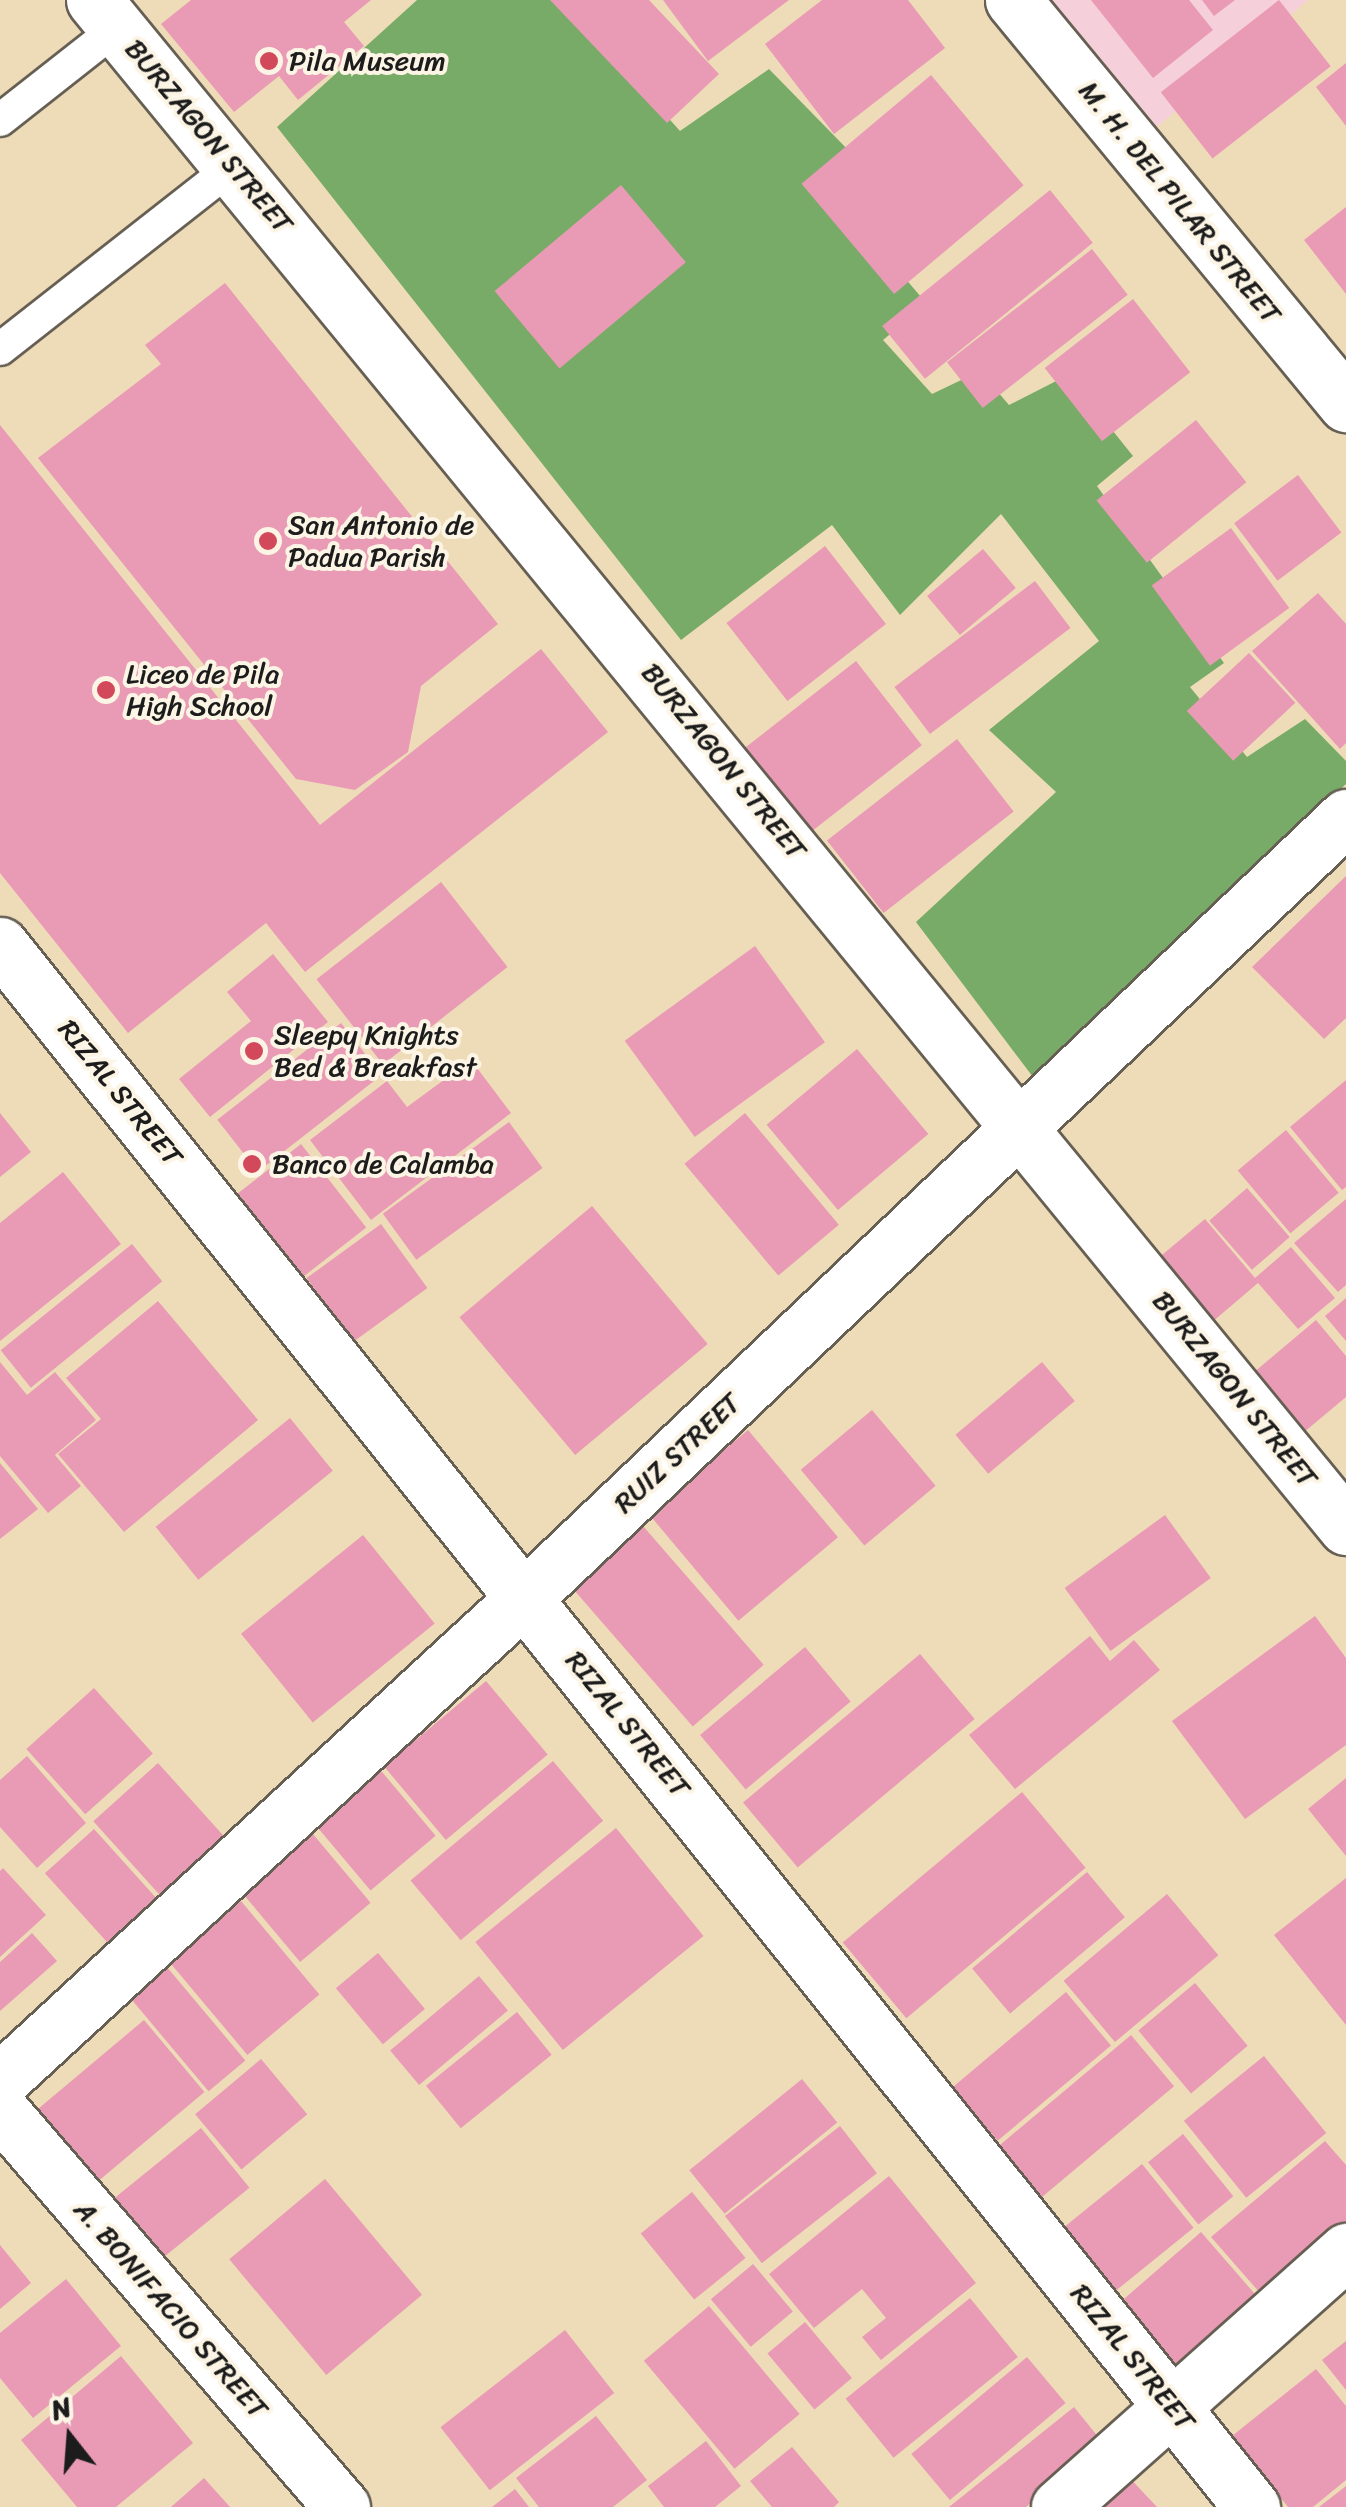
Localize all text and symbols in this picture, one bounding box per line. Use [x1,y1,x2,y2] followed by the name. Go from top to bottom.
[117,31,301,241] street label: BURZAGON STREET
[289,44,445,78] place label: Pila Museum
[258,50,280,72] marker: Pila Museum
[1071,73,1289,331] street label: M. H. DEL PILAR STREET
[288,508,475,574] place label: San Antonio de Padua Parish
[257,530,279,552] marker: San Antonio de Padua Parish
[634,655,814,867] street label: BURZAGON STREET
[126,657,279,723] place label: Liceo de Pila High School
[95,679,117,701] marker: Liceo de Pila High School
[51,1013,189,1173] street label: RIZAL STREET
[274,1018,477,1084] place label: Sleepy Knights Bed & Breakfast
[243,1040,265,1062] marker: Sleepy Knights Bed & Breakfast
[272,1147,495,1181] place label: Banco de Calamba
[241,1153,263,1175] marker: Banco de Calamba
[1145,1283,1325,1495] street label: BURZAGON STREET
[606,1385,748,1521] street label: RUIZ STREET
[559,1644,697,1804] street label: RIZAL STREET
[66,2192,276,2426] street label: A. BONIFACIO STREET
[1064,2277,1202,2437] street label: RIZAL STREET
[45,2382,78,2434] text: N
[20,2387,120,2487] north arrow

